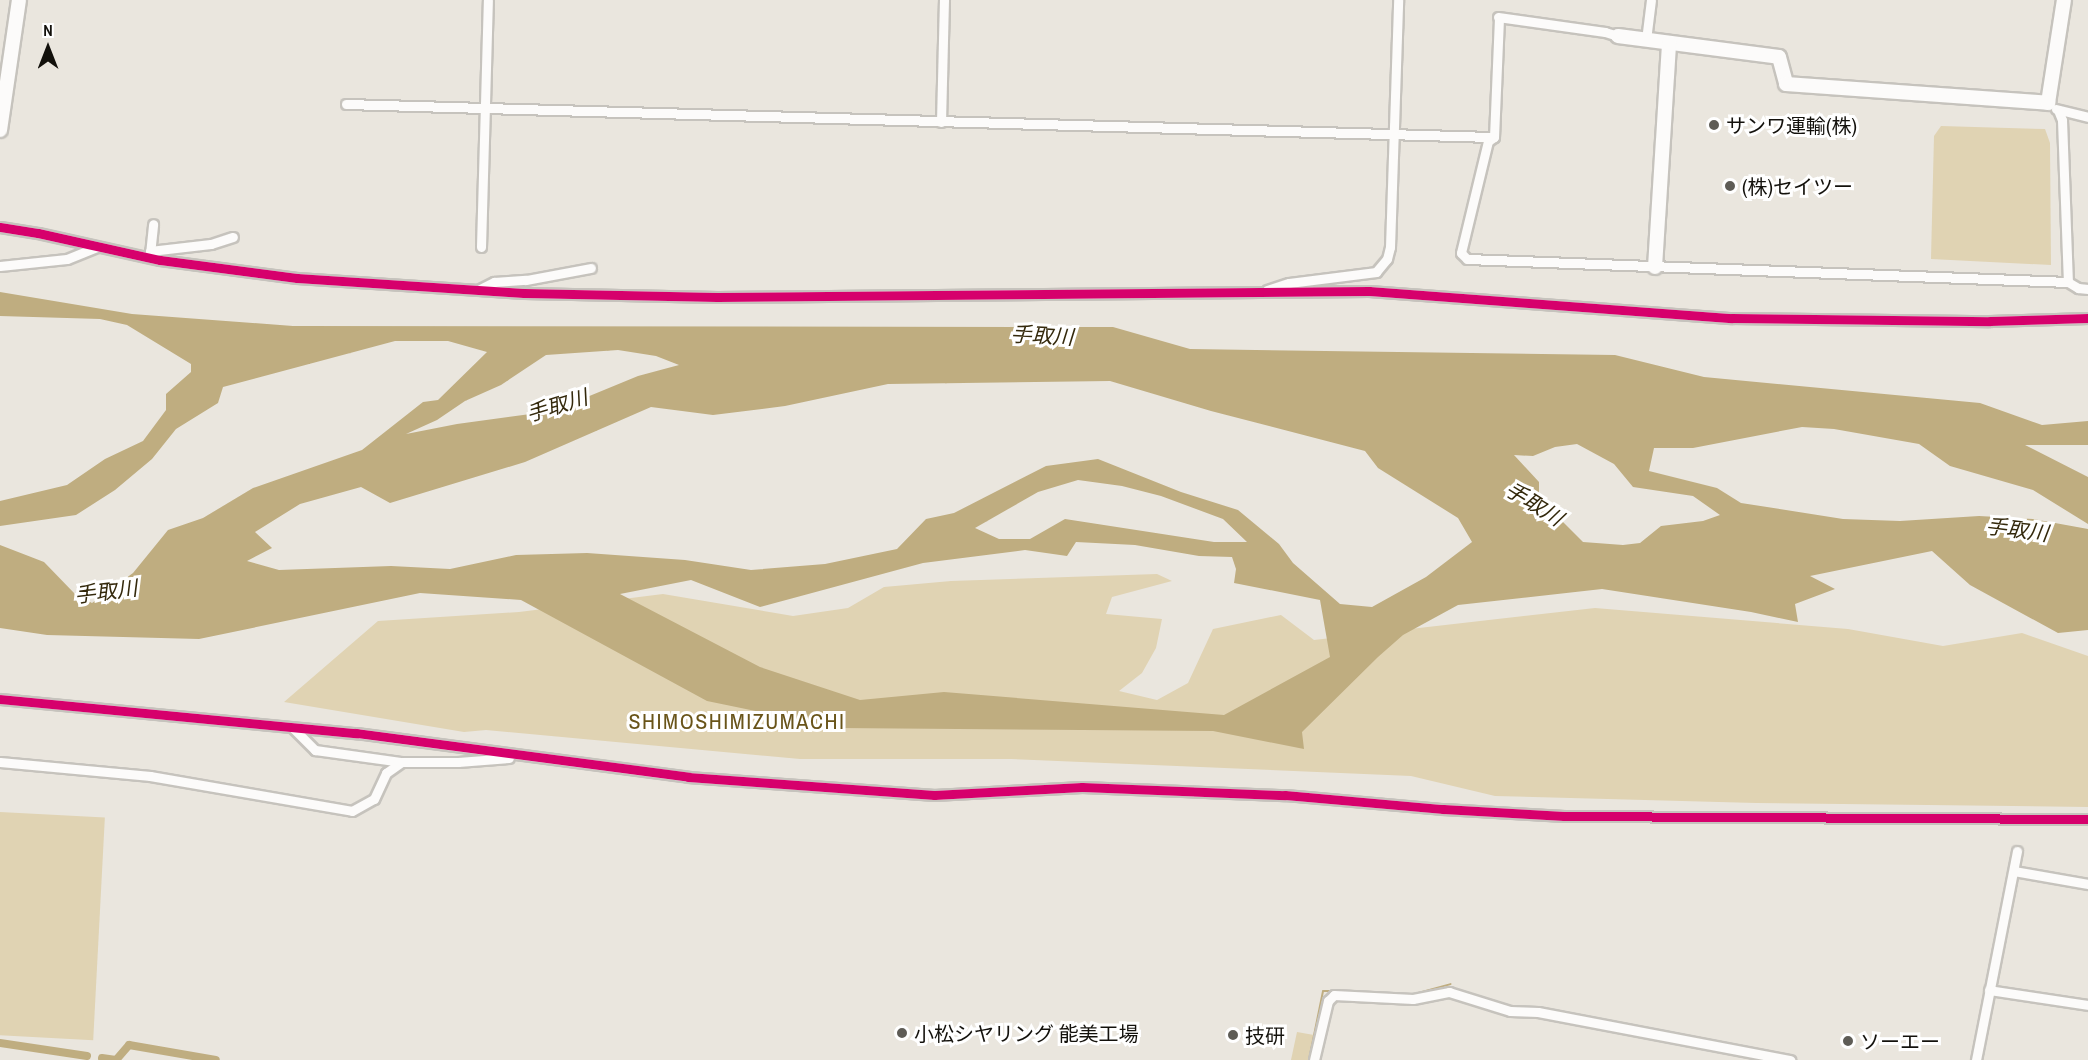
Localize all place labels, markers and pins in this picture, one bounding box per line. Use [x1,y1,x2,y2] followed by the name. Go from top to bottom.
[1726,113,1857,137] place label: サンワ運輸(株)
[1707,118,1721,132] marker: サンワ運輸(株)
[1742,174,1853,198] place label: (株)セイツー
[1723,179,1737,193] marker: (株)セイツー
[914,1021,1139,1045] place label: 小松シヤリング 能美工場
[1245,1023,1285,1047] place label: 技研
[895,1026,909,1040] marker: 小松シヤリング 能美工場
[1226,1028,1240,1042] marker: 技研
[1860,1029,1940,1053] place label: ソーエー
[1841,1034,1855,1048] marker: ソーエー

